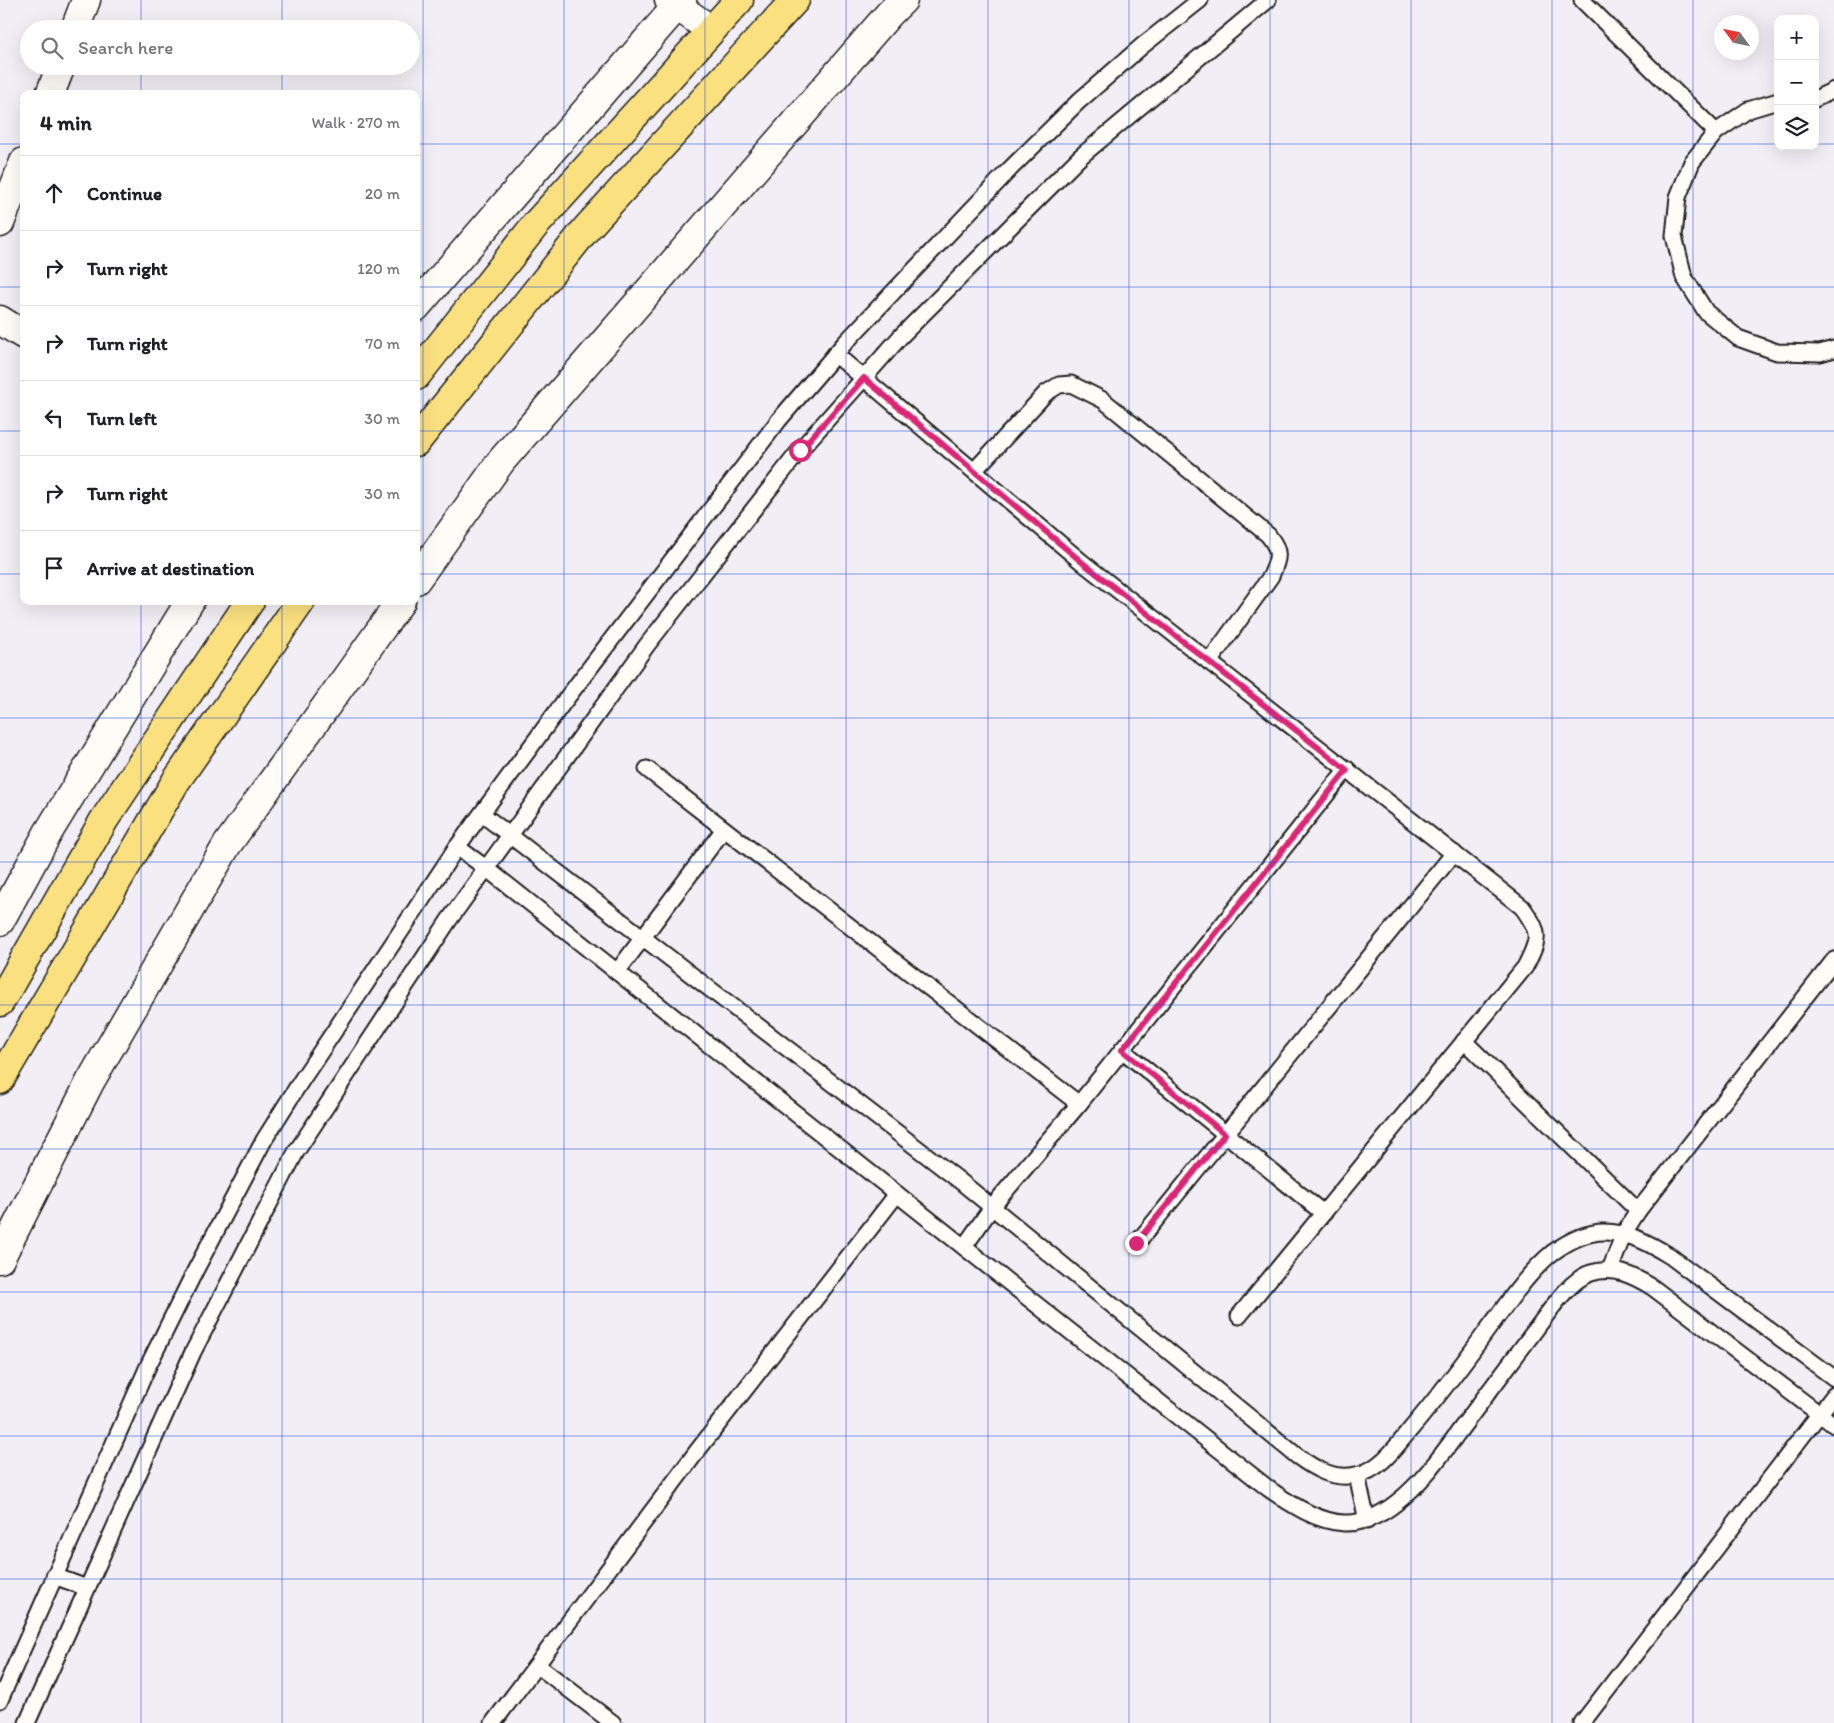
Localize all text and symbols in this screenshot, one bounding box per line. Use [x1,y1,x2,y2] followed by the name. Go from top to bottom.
[1714,15,1759,60] north arrow
[1774,15,1819,150] map controls
[1774,15,1819,60] button: +
[20,20,420,75] search box
[38,34,66,62] icon: search
[78,36,173,59] text: Search here
[1774,60,1819,105] button: −
[1774,105,1819,150] button: layers
[40,110,92,135] text: 4 min
[312,113,400,132] text: Walk · 270 m
[40,179,68,207] icon: ahead
[87,182,162,205] text: Continue
[365,184,400,203] text: 20 m
[40,254,68,282] icon: right
[87,257,168,280] text: Turn right
[357,259,400,278] text: 120 m
[40,329,68,357] icon: right
[87,332,168,355] text: Turn right
[365,334,400,353] text: 70 m
[40,404,68,432] icon: left
[87,407,157,430] text: Turn left
[364,409,400,428] text: 30 m
[789,439,812,462] route start
[40,479,68,507] icon: right
[87,482,168,505] text: Turn right
[364,484,400,503] text: 30 m
[40,554,68,582] icon: arrive
[87,557,254,580] text: Arrive at destination
[1125,1232,1148,1255] route end

